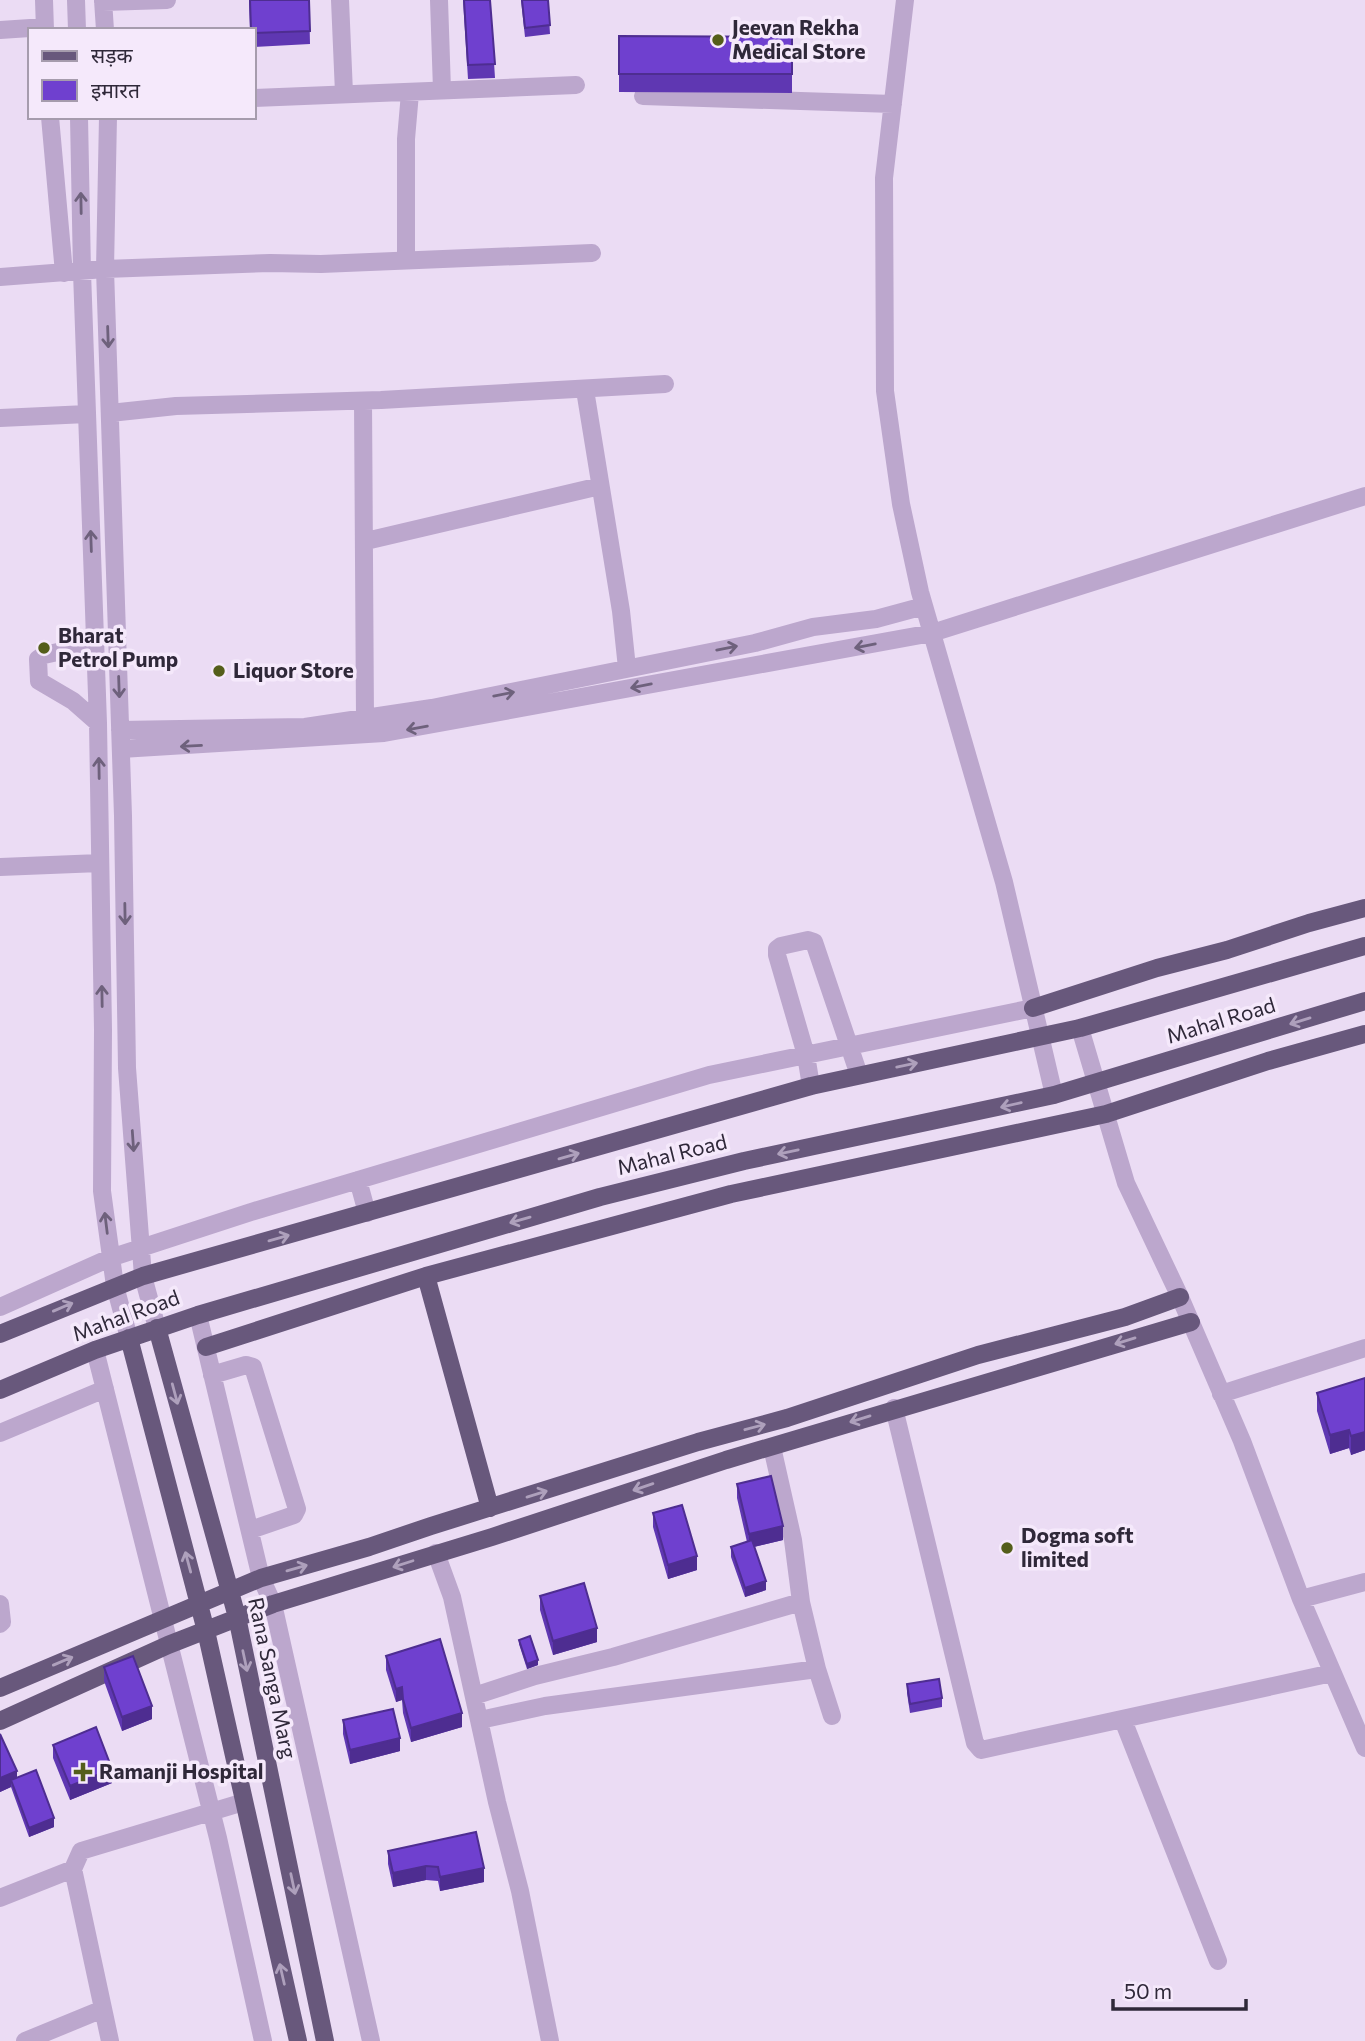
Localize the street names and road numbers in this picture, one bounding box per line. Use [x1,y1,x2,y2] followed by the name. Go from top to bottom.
[1163,991,1278,1048] street label: Mahal Road
[614,1128,729,1179] street label: Mahal Road
[68,1284,183,1346] street label: Mahal Road
[244,1595,303,1761] street label: Rana Sanga Marg

